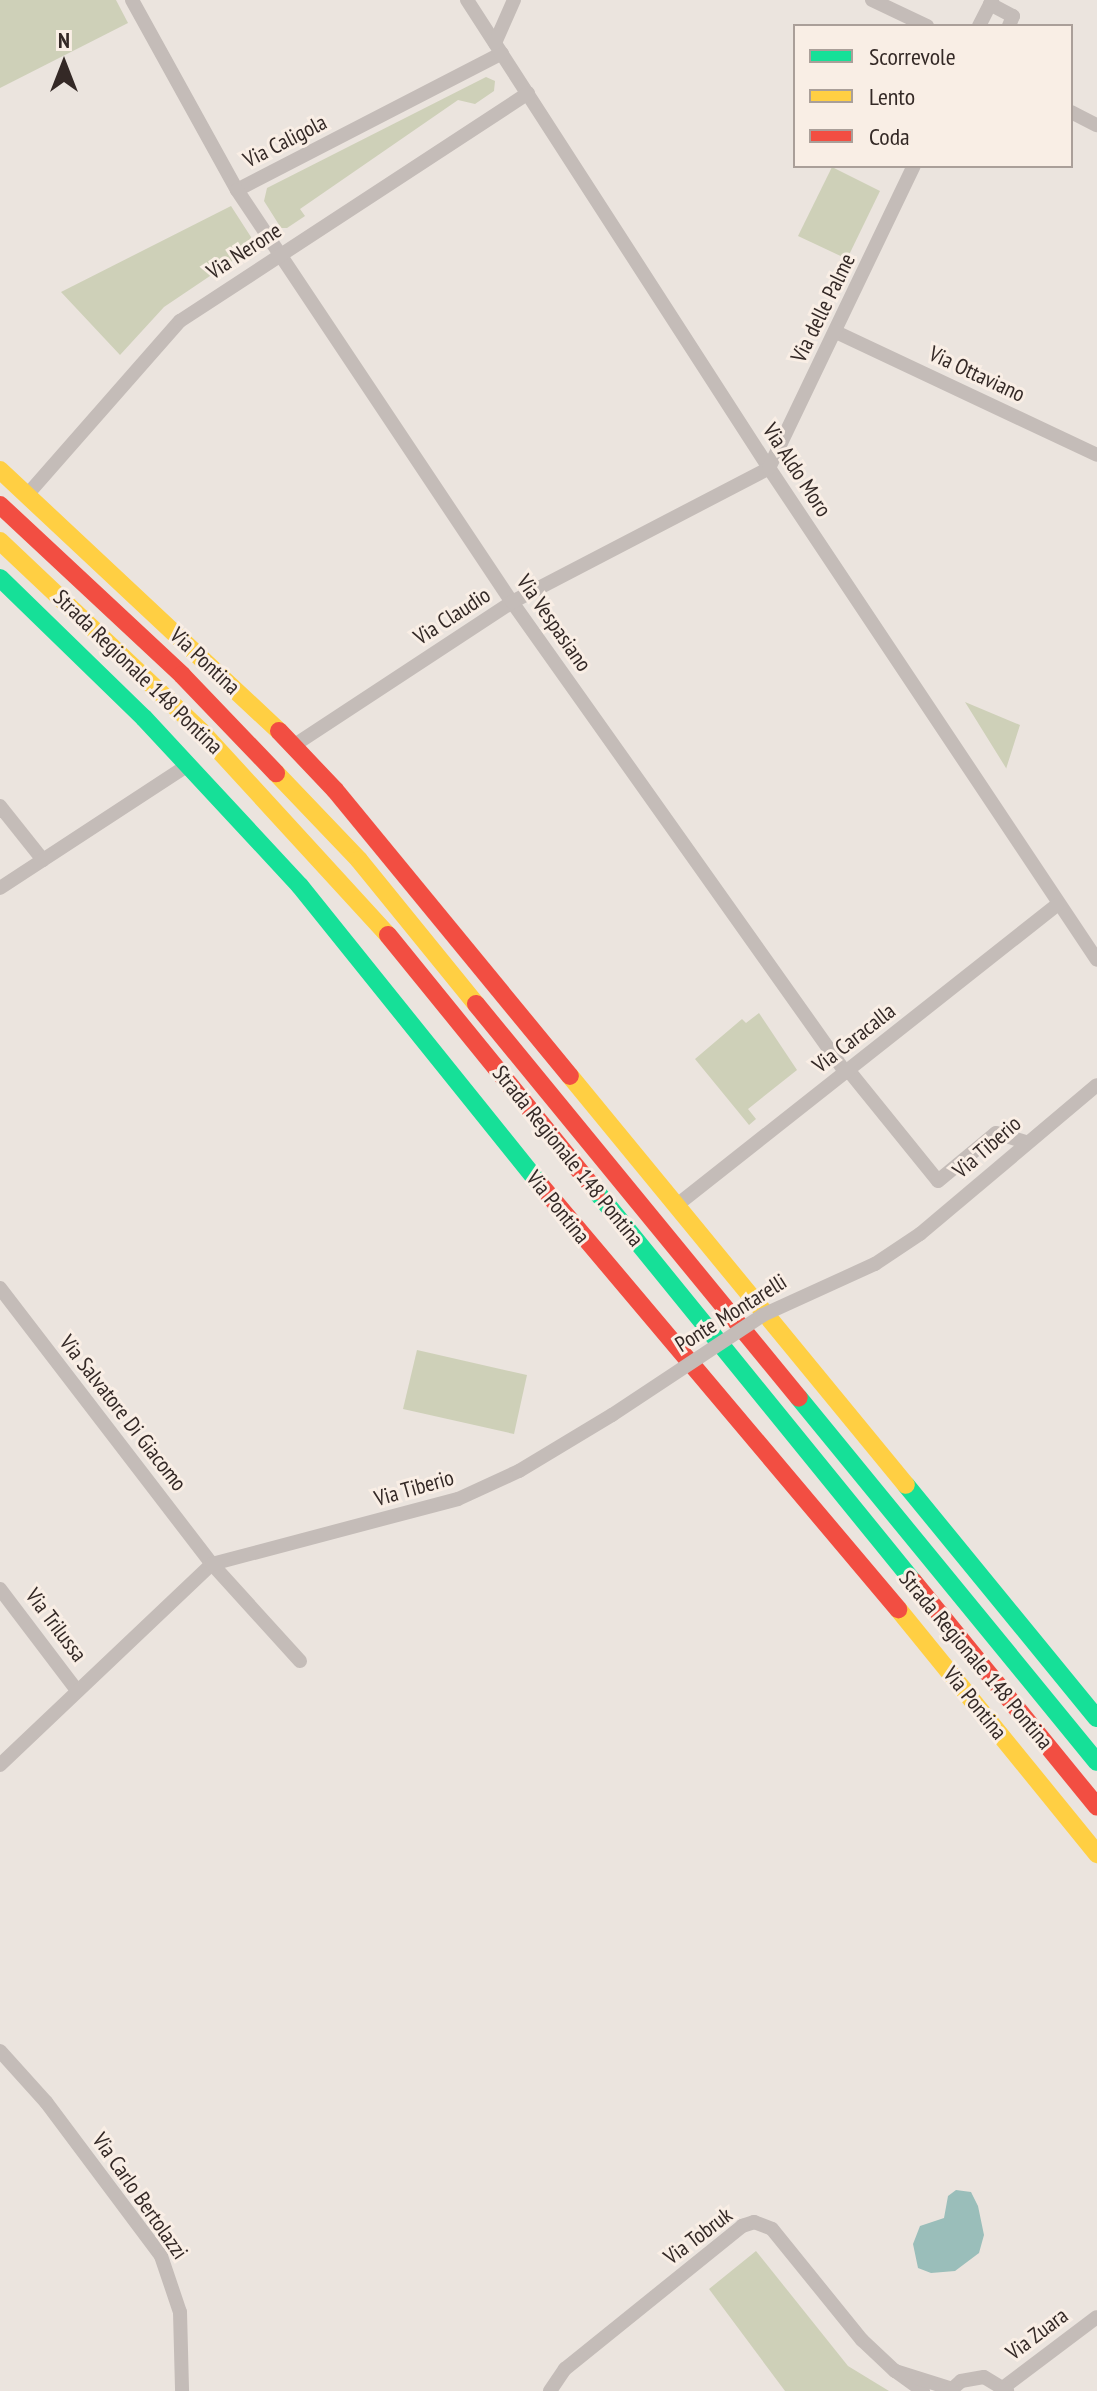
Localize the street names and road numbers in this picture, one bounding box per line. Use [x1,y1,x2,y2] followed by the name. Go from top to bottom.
[239,109,331,173] street label: Via Caligola
[202,217,286,285] street label: Via Nerone
[785,249,861,367] street label: Via delle Palme
[925,340,1029,408] street label: Via Ottaviano
[757,418,837,522] street label: Via Aldo Moro
[511,569,597,677] street label: Via Vespasiano
[409,582,495,650] street label: Via Claudio
[48,584,228,760] street label: Strada Regionale 148 Pontina
[164,622,246,700] street label: Via Pontina
[807,998,901,1078] street label: Via Caracalla
[487,1060,649,1252] street label: Strada Regionale 148 Pontina
[947,1110,1027,1184] street label: Via Tiberio
[521,1165,595,1249] street label: Via Pontina
[670,1268,792,1358] street label: Ponte Montarelli
[54,1330,192,1496] street label: Via Salvatore Di Giacomo
[371,1464,457,1512] street label: Via Tiberio
[894,1565,1058,1755] street label: Strada Regionale 148 Pontina
[20,1583,92,1667] street label: Via Trilussa
[938,1661,1012,1745] street label: Via Pontina
[87,2128,193,2264] street label: Via Carlo Bertolazzi
[658,2202,738,2270] street label: Via Tobruk
[1001,2302,1073,2366] street label: Via Zuara

